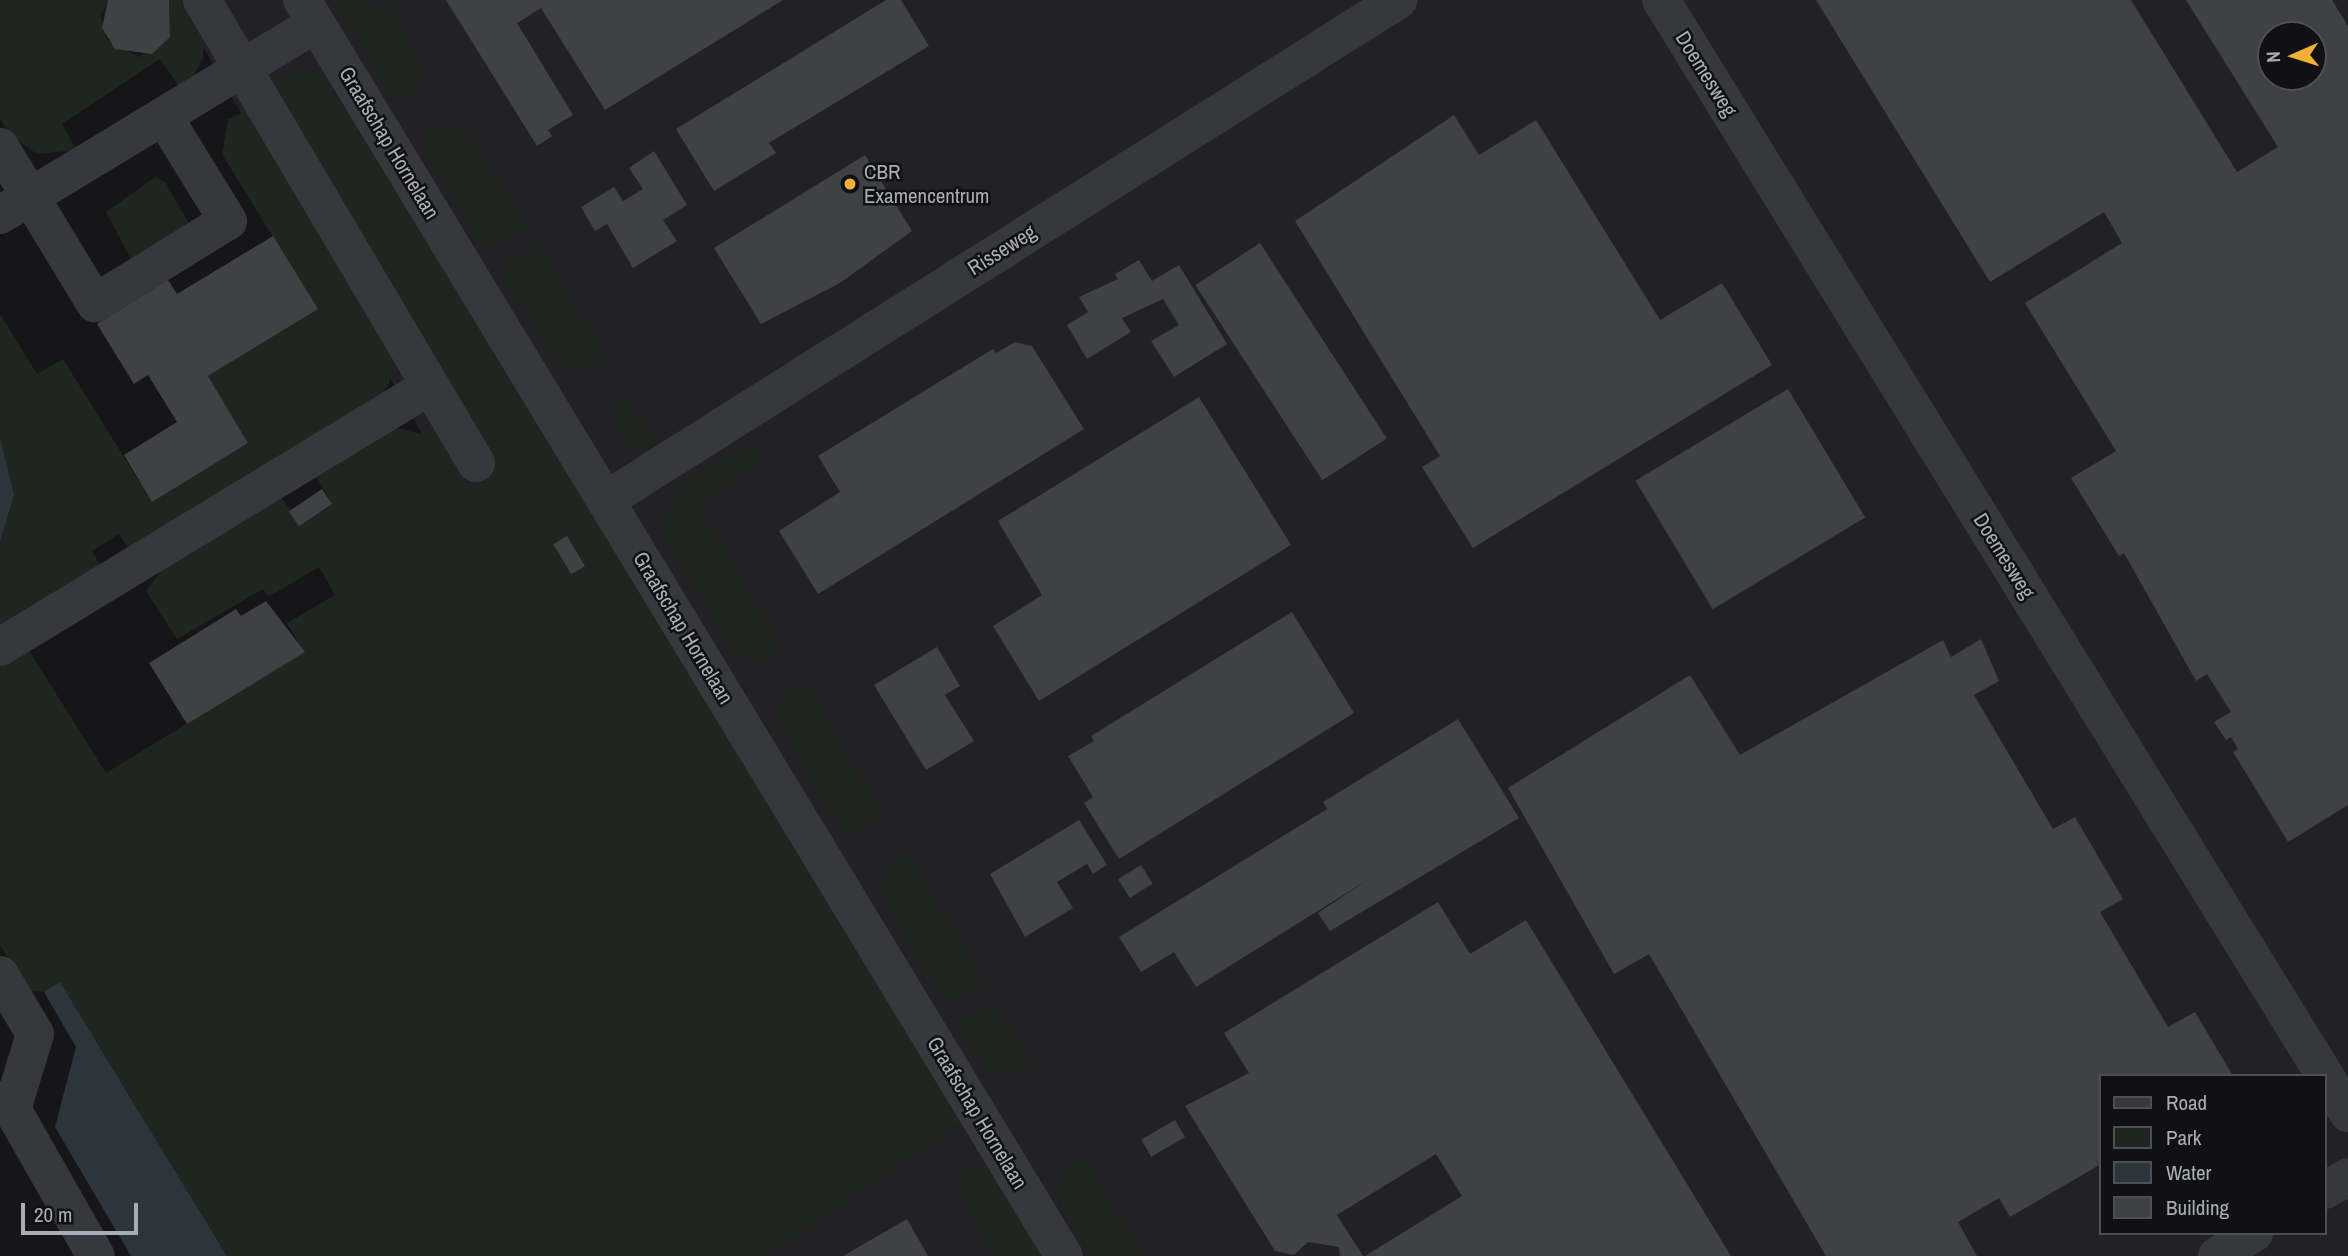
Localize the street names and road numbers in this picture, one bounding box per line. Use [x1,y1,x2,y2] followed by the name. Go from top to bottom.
[1670,27,1742,121] street label: Doemesweg
[334,62,444,224] street label: Graafschap Hornelaan
[963,219,1041,281] street label: Risseweg
[1968,509,2040,603] street label: Doemesweg
[628,547,738,709] street label: Graafschap Hornelaan
[922,1032,1032,1194] street label: Graafschap Hornelaan

